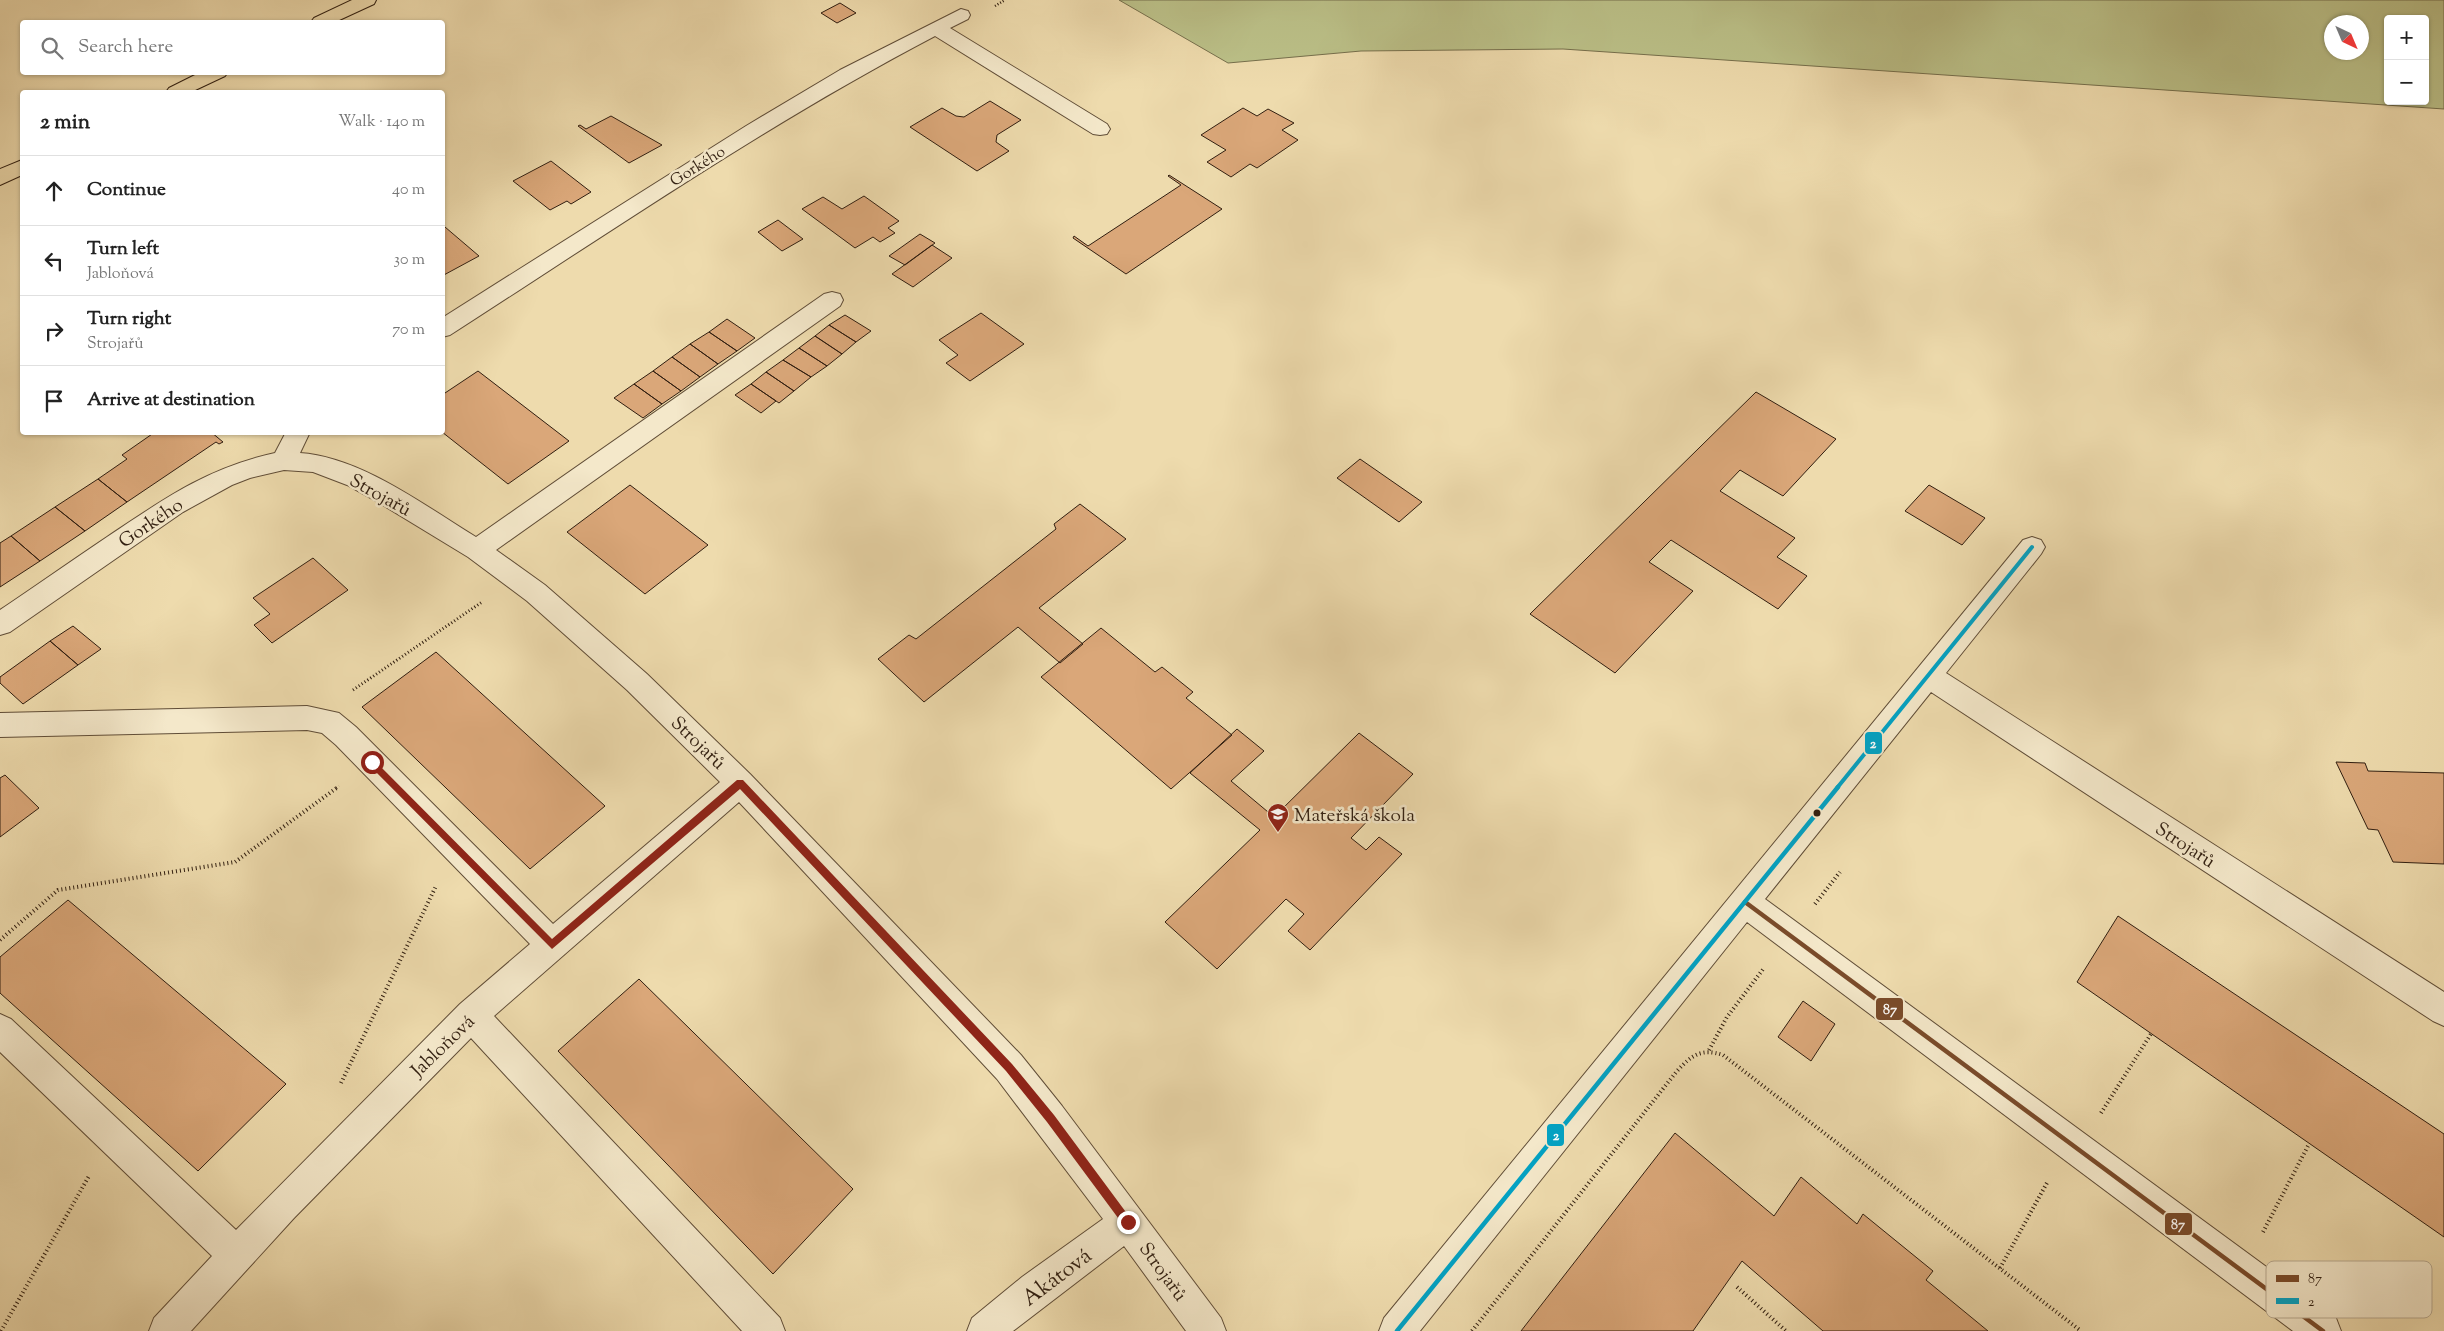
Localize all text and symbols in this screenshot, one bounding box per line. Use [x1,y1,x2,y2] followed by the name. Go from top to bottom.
[2324,15,2369,60] north arrow
[2384,15,2429,105] map controls
[2384,15,2429,60] button: +
[20,20,445,75] search box
[38,34,66,62] icon: search
[78,34,173,61] text: Search here
[2384,60,2429,105] button: −
[40,108,90,138] text: 2 min
[338,111,425,134] text: Walk · 140 m
[666,141,731,193] street label: Gorkého
[40,177,68,205] icon: ahead
[87,177,166,204] text: Continue
[392,179,425,202] text: 40 m
[87,236,159,263] text: Turn left
[40,247,68,275] icon: left
[394,249,425,272] text: 30 m
[87,263,154,286] text: Jabloňová
[87,306,171,333] text: Turn right
[40,317,68,345] icon: right
[392,319,425,342] text: 70 m
[87,333,143,356] text: Strojařů
[40,387,68,415] icon: arrive
[87,387,255,414] text: Arrive at destination
[344,468,416,524] street label: Strojařů
[114,492,189,556] street label: Gorkého
[664,711,731,777] street label: Strojařů
[1864,731,1883,755] line badge: 2
[1870,735,1877,755] text: 2
[361,751,384,774] route start
[1266,802,1290,833] school or university icon: Mateřská škola
[1294,803,1415,830] place label: Mateřská škola
[1812,808,1822,818] unlabelled marker
[2149,817,2220,876] street label: Strojařů
[1875,997,1904,1021] line badge: 87
[1883,1001,1898,1021] text: 87
[405,1009,482,1085] street label: Jabloňová
[1546,1123,1565,1147] line badge: 2
[1553,1127,1560,1147] text: 2
[1117,1211,1140,1234] route end
[2164,1212,2193,1236] line badge: 87
[2171,1216,2186,1236] text: 87
[1131,1237,1193,1308] street label: Strojařů
[1016,1241,1100,1315] street label: Akátová
[2266,1261,2432,1318] legend
[2308,1270,2322,1290] text: 87
[2308,1293,2315,1313] text: 2

